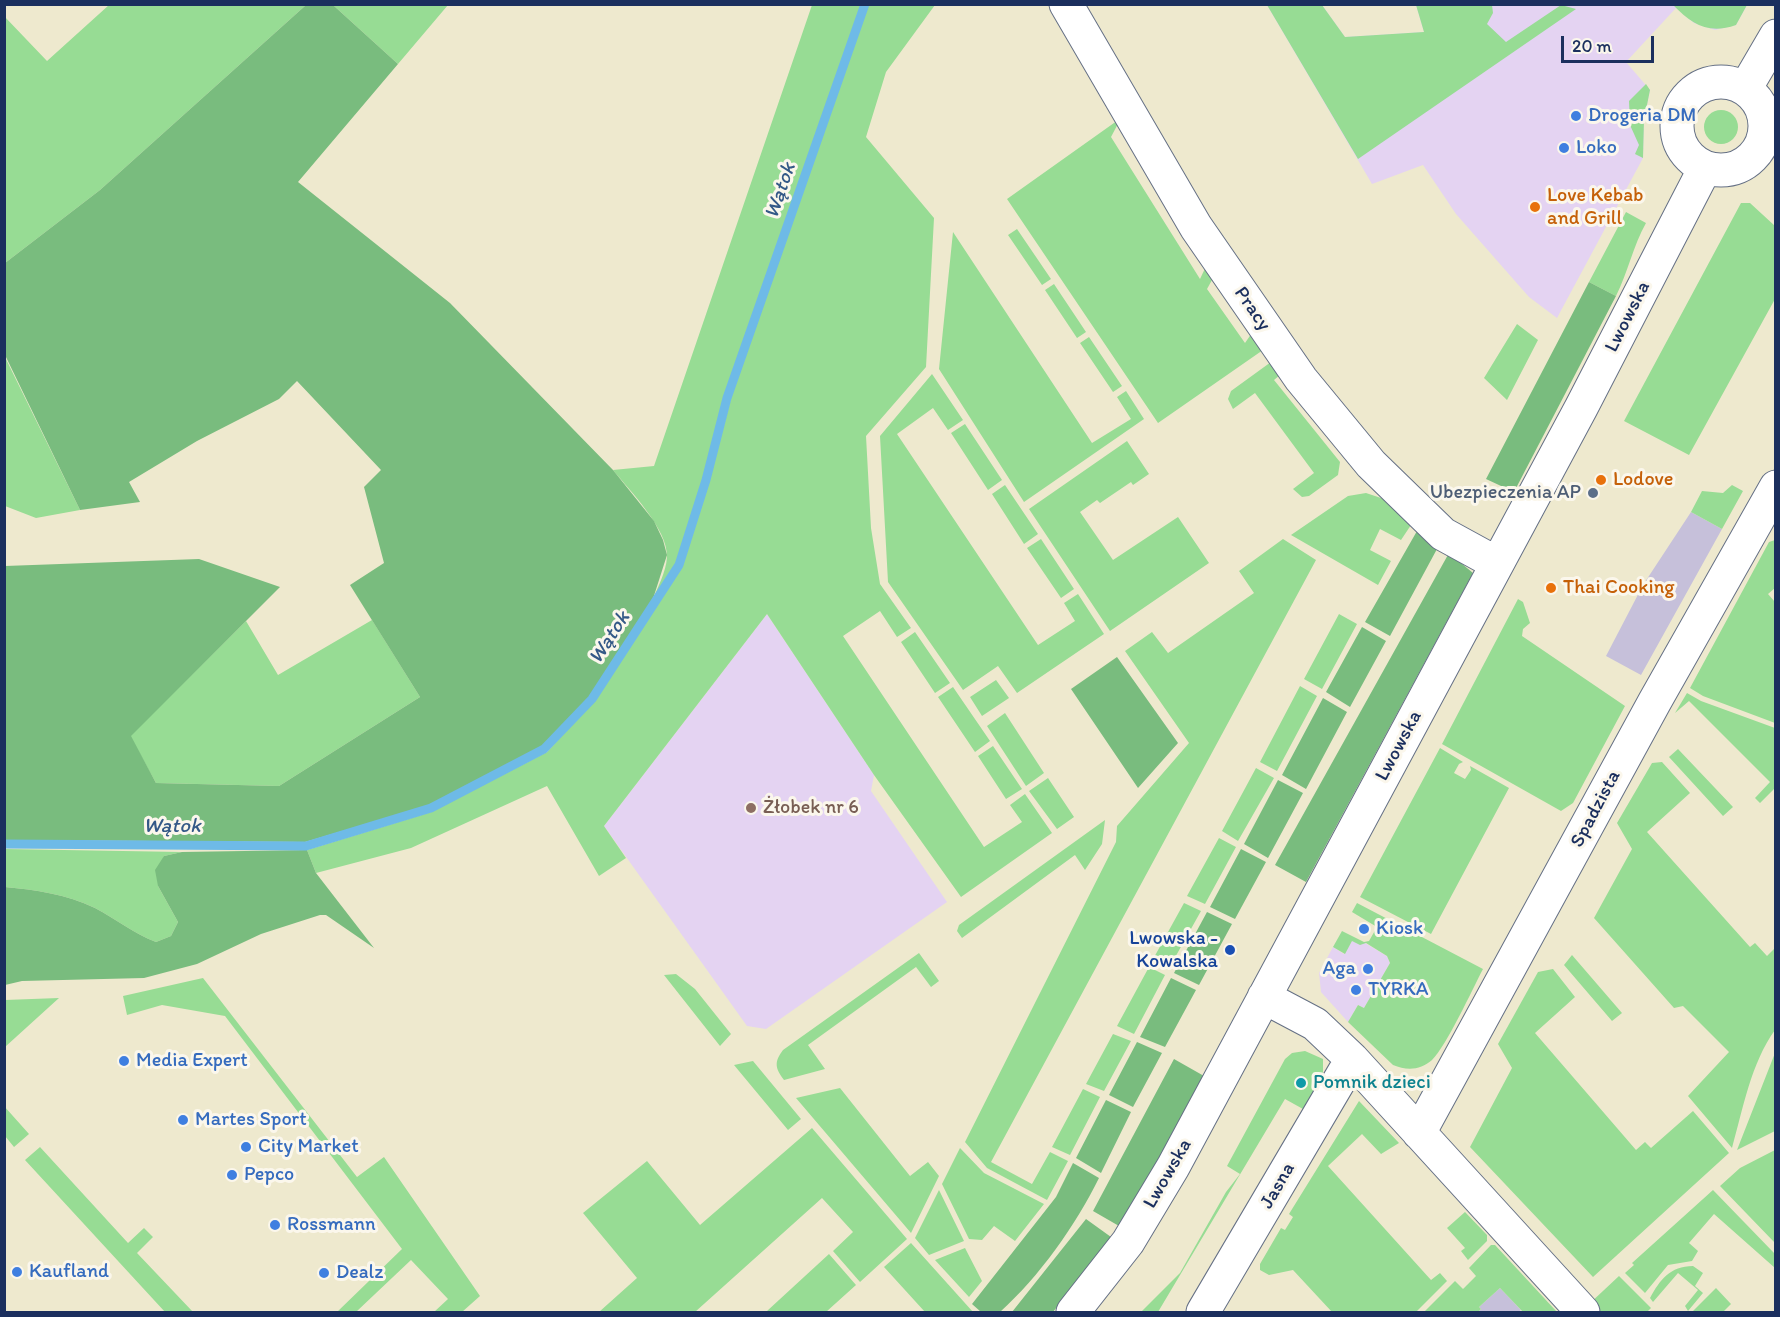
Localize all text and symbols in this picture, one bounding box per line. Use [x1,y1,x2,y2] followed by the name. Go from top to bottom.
[1564,24,1657,62] scale bar
[1572,35,1612,57] text: 20 m
[1588,104,1696,128] place label: Drogeria DM
[1569,109,1583,123] marker: Drogeria DM
[1576,136,1617,160] place label: Loko
[1557,141,1571,155] marker: Loko
[760,160,802,222] water label: Wątok
[1547,184,1643,231] place label: Love Kebab and Grill
[1528,200,1542,214] marker: Love Kebab and Grill
[1600,278,1656,356] street label: Lwowska
[1228,282,1276,336] street label: Pracy
[1613,468,1673,492] place label: Lodove
[1594,473,1608,487] marker: Lodove
[1430,481,1581,505] place label: Ubezpieczenia AP
[1586,486,1600,500] marker: Ubezpieczenia AP
[1563,576,1675,600] place label: Thai Cooking
[1544,581,1558,595] marker: Thai Cooking
[584,607,636,669] water label: Wątok
[1371,707,1427,785] street label: Lwowska
[1566,766,1626,852] street label: Spadzista
[763,796,859,820] place label: Żłobek nr 6
[744,801,758,815] marker: Żłobek nr 6
[143,814,201,840] water label: Wątok
[1376,917,1423,941] place label: Kiosk
[1357,922,1371,936] marker: Kiosk
[1129,927,1218,974] place label: Lwowska - Kowalska
[1223,943,1237,957] marker: Lwowska - Kowalska
[1323,957,1356,981] place label: Aga
[1361,962,1375,976] marker: Aga
[1368,978,1428,1002] place label: TYRKA
[1349,983,1363,997] marker: TYRKA
[136,1049,248,1073] place label: Media Expert
[117,1054,131,1068] marker: Media Expert
[1313,1071,1431,1095] place label: Pomnik dzieci
[1294,1076,1308,1090] marker: Pomnik dzieci
[195,1108,307,1132] place label: Martes Sport
[176,1113,190,1127] marker: Martes Sport
[258,1135,359,1159] place label: City Market
[1139,1135,1197,1213] street label: Lwowska
[239,1140,253,1154] marker: City Market
[1255,1159,1301,1213] street label: Jasna
[244,1163,294,1187] place label: Pepco
[225,1168,239,1182] marker: Pepco
[287,1213,376,1237] place label: Rossmann
[268,1218,282,1232] marker: Rossmann
[29,1260,109,1284] place label: Kaufland
[336,1261,383,1285] place label: Dealz
[10,1265,24,1279] marker: Kaufland
[317,1266,331,1280] marker: Dealz

